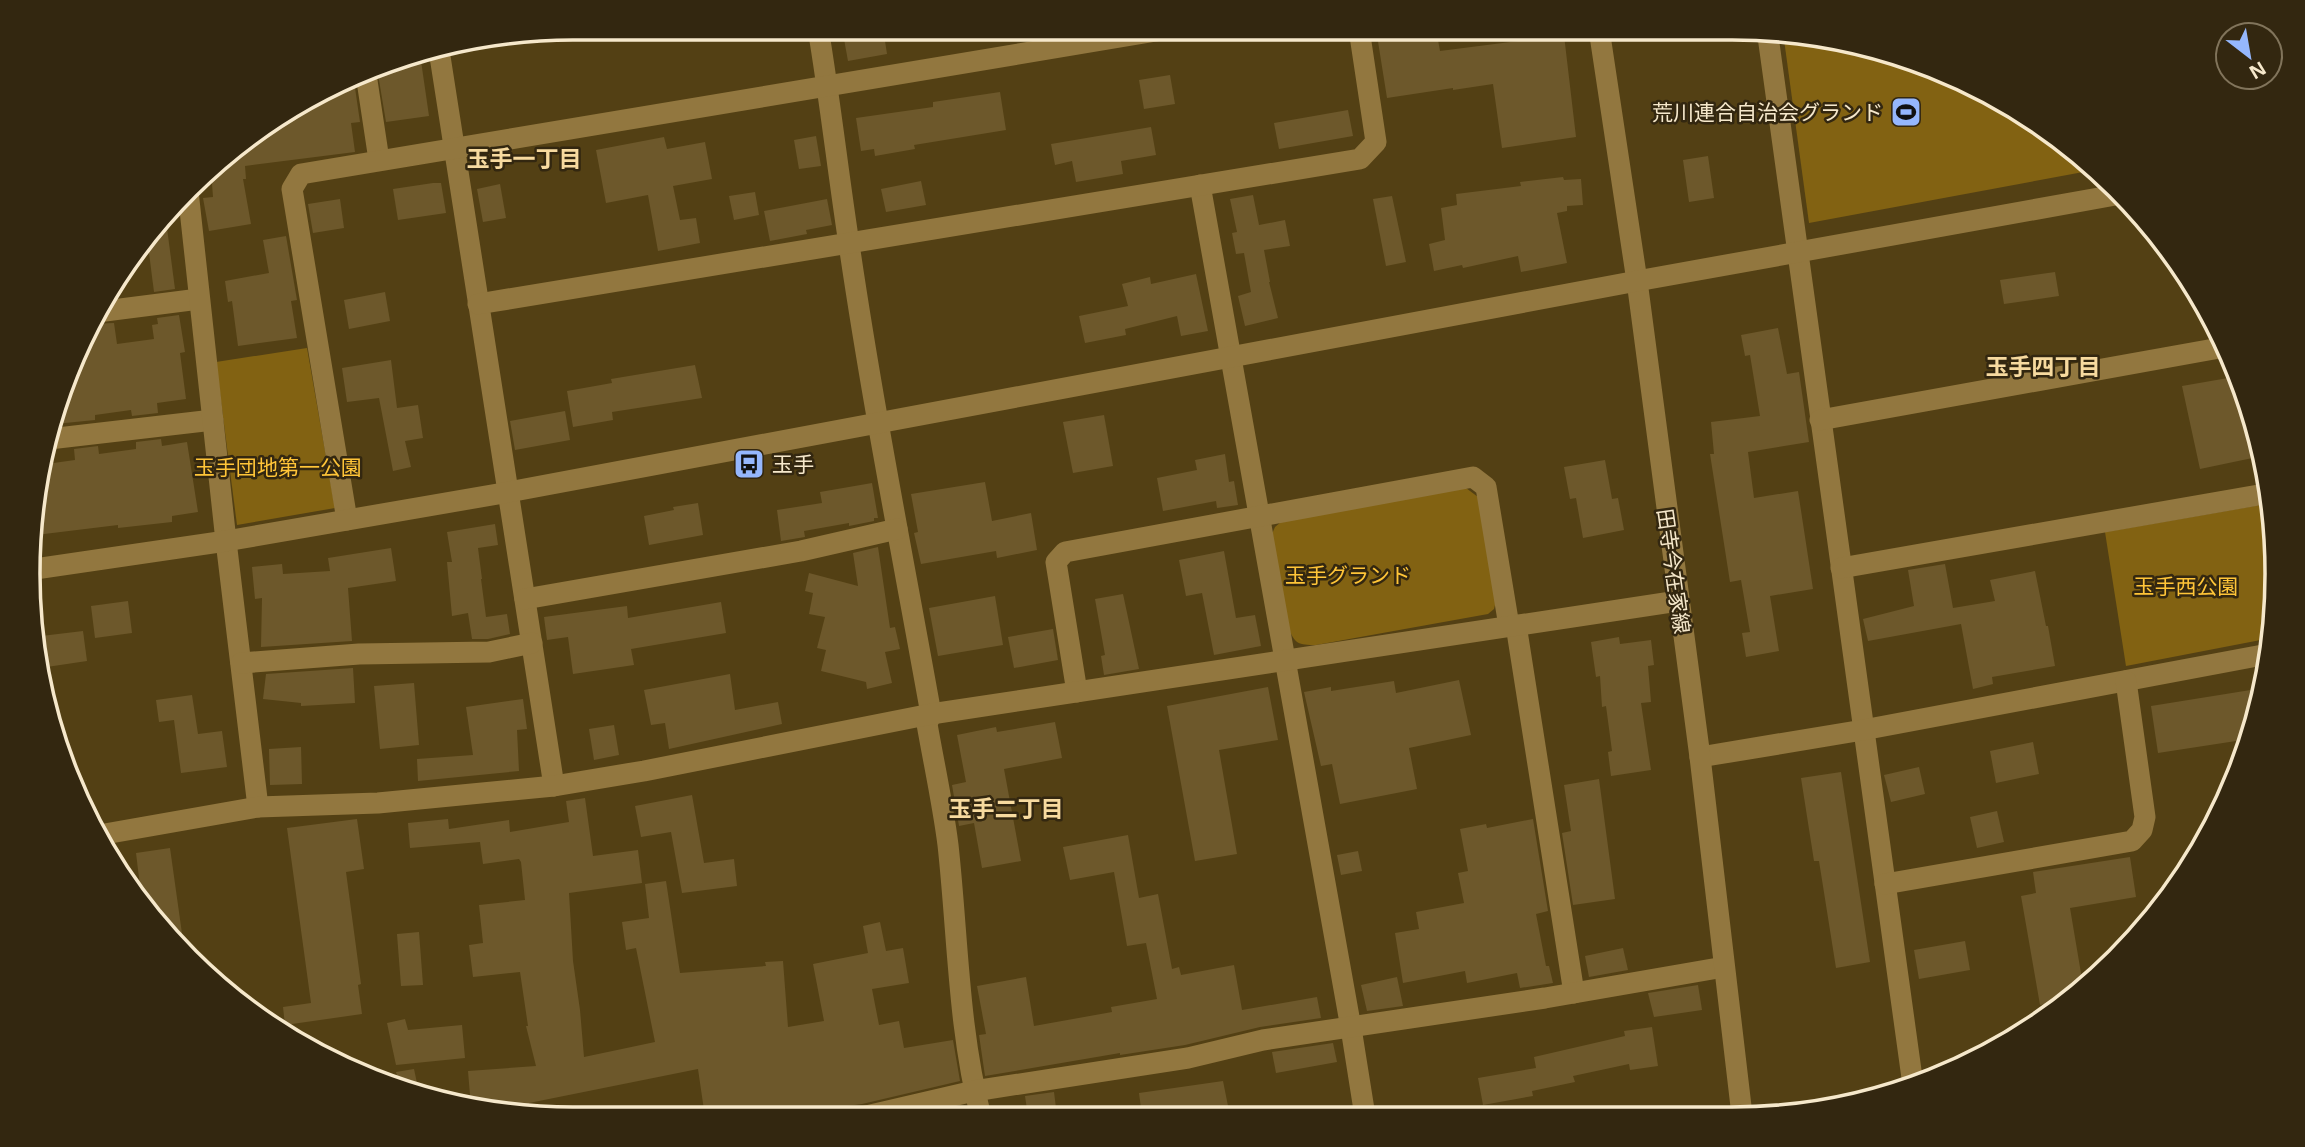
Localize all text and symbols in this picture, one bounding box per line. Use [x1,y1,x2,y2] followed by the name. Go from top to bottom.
[2214,21,2284,91] north arrow
[2244,55,2271,86] text: N
[1889,95,1923,129] sports icon: 荒川連合自治会グランド
[1652,98,1883,126] place label: 荒川連合自治会グランド
[467,142,582,174] district label: 玉手一丁目
[1986,350,2101,382] district label: 玉手四丁目
[732,447,766,481] bus stop icon: 玉手
[772,450,814,478] place label: 玉手
[194,453,362,481] park label: 玉手団地第一公園
[1651,507,1697,635] street label: 田寺今在家線
[1285,561,1411,589] park label: 玉手グランド
[2134,572,2239,600] park label: 玉手西公園
[949,792,1064,824] district label: 玉手二丁目

